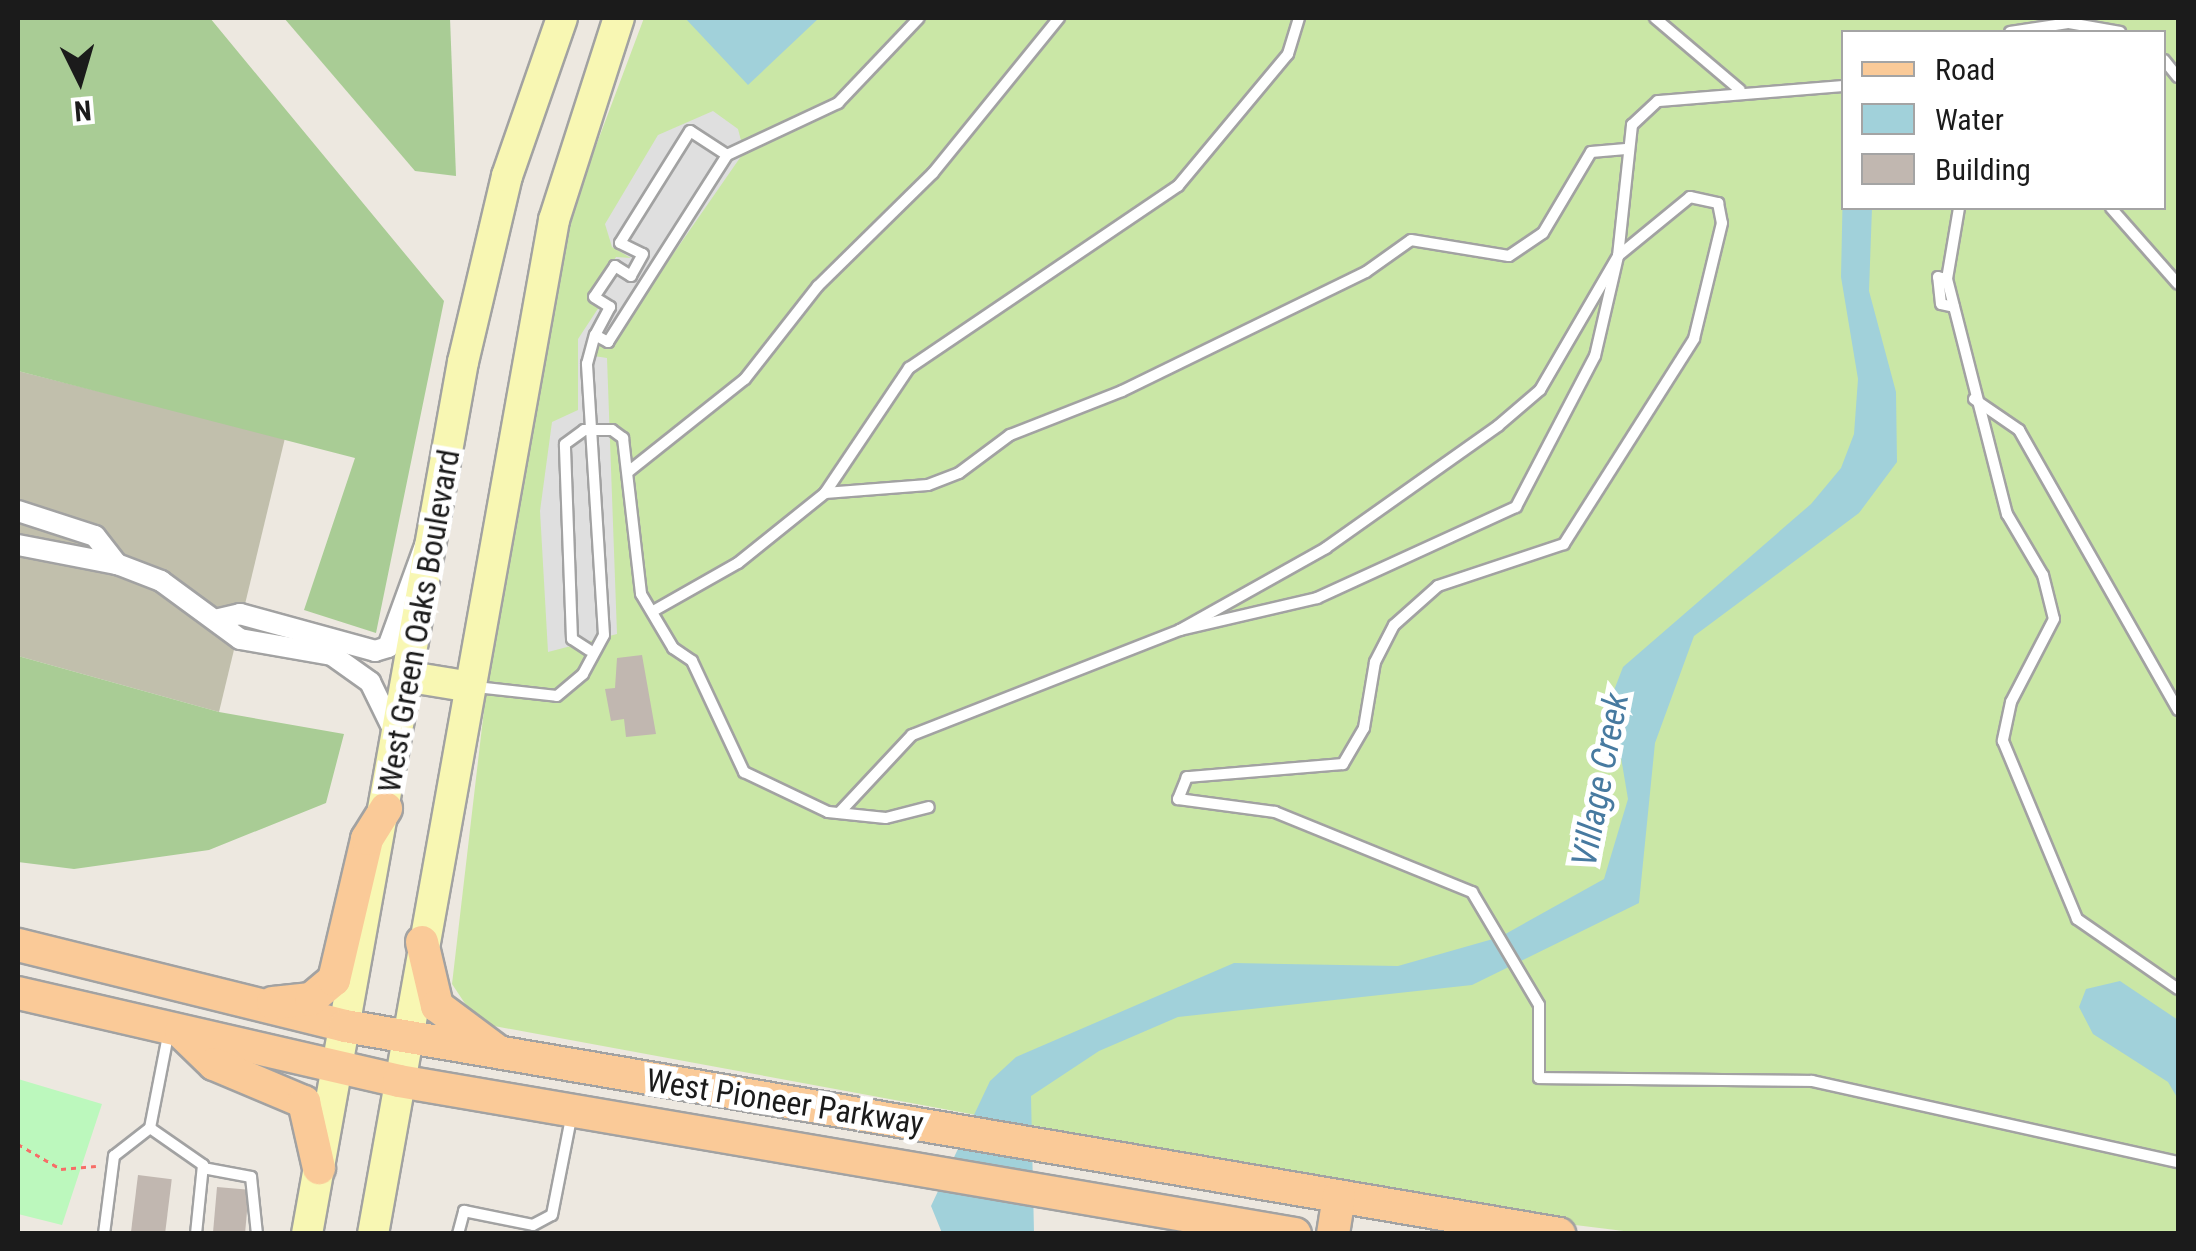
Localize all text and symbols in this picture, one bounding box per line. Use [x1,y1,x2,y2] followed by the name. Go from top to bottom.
[30,30,130,130] north arrow
[1841,30,2166,210] legend
[1935,52,1995,87] text: Road
[73,93,93,128] text: N
[1935,102,2004,137] text: Water
[1935,152,2031,187] text: Building
[370,446,468,796] street label: West Green Oaks Boulevard
[1564,690,1638,870] water label: Village Creek
[644,1061,926,1143] street label: West Pioneer Parkway

